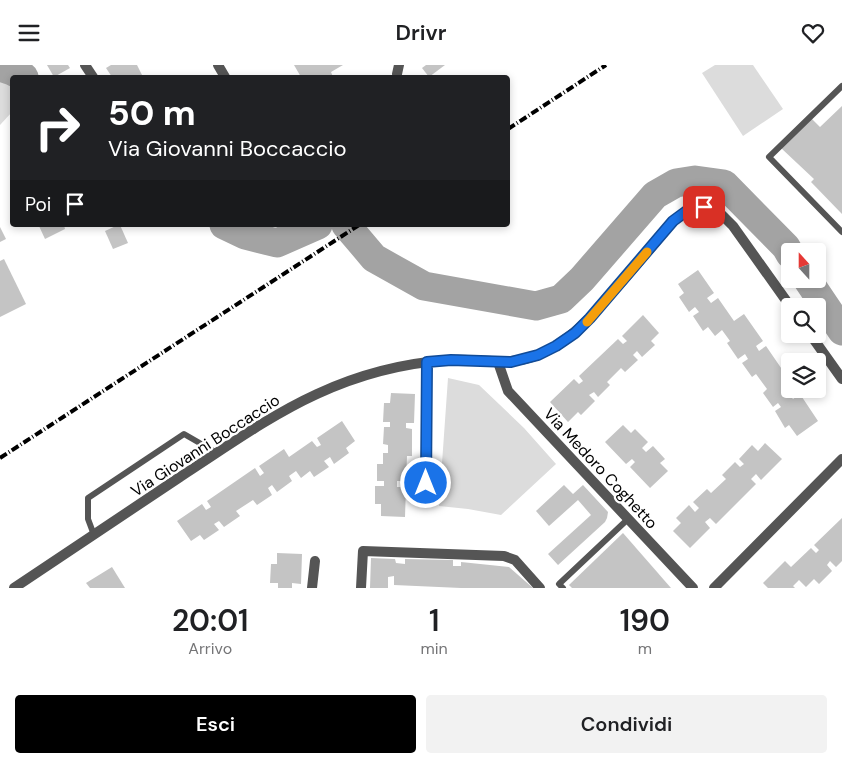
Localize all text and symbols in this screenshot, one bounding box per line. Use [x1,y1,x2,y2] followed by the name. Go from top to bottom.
[396,18,446,47] text: Drivr
[15,19,43,47] icon: menu
[799,19,827,47] icon: heart
[108,90,196,136] text: 50 m
[25,95,90,160] icon: right
[108,134,347,163] text: Via Giovanni Boccaccio
[683,186,725,228] pin
[61,190,89,218] icon: arrive
[25,192,51,217] text: Poi
[690,193,718,221] icon: arrive
[781,243,826,287] north arrow
[781,243,826,398] map controls
[781,298,826,343] button: search
[781,353,826,398] button: layers
[127,389,284,501] street label: Via Giovanni Boccaccio
[539,403,662,533] street label: Via Medoro Coghetto
[399,456,451,508] position arrow
[172,601,249,640] text: 20:01
[429,601,439,640] text: 1
[620,601,670,640] text: 190
[188,638,232,659] text: Arrivo
[420,638,448,659] text: min
[638,638,652,659] text: m
[15,695,416,753] button: Esci
[426,695,827,753] button: Condividi

